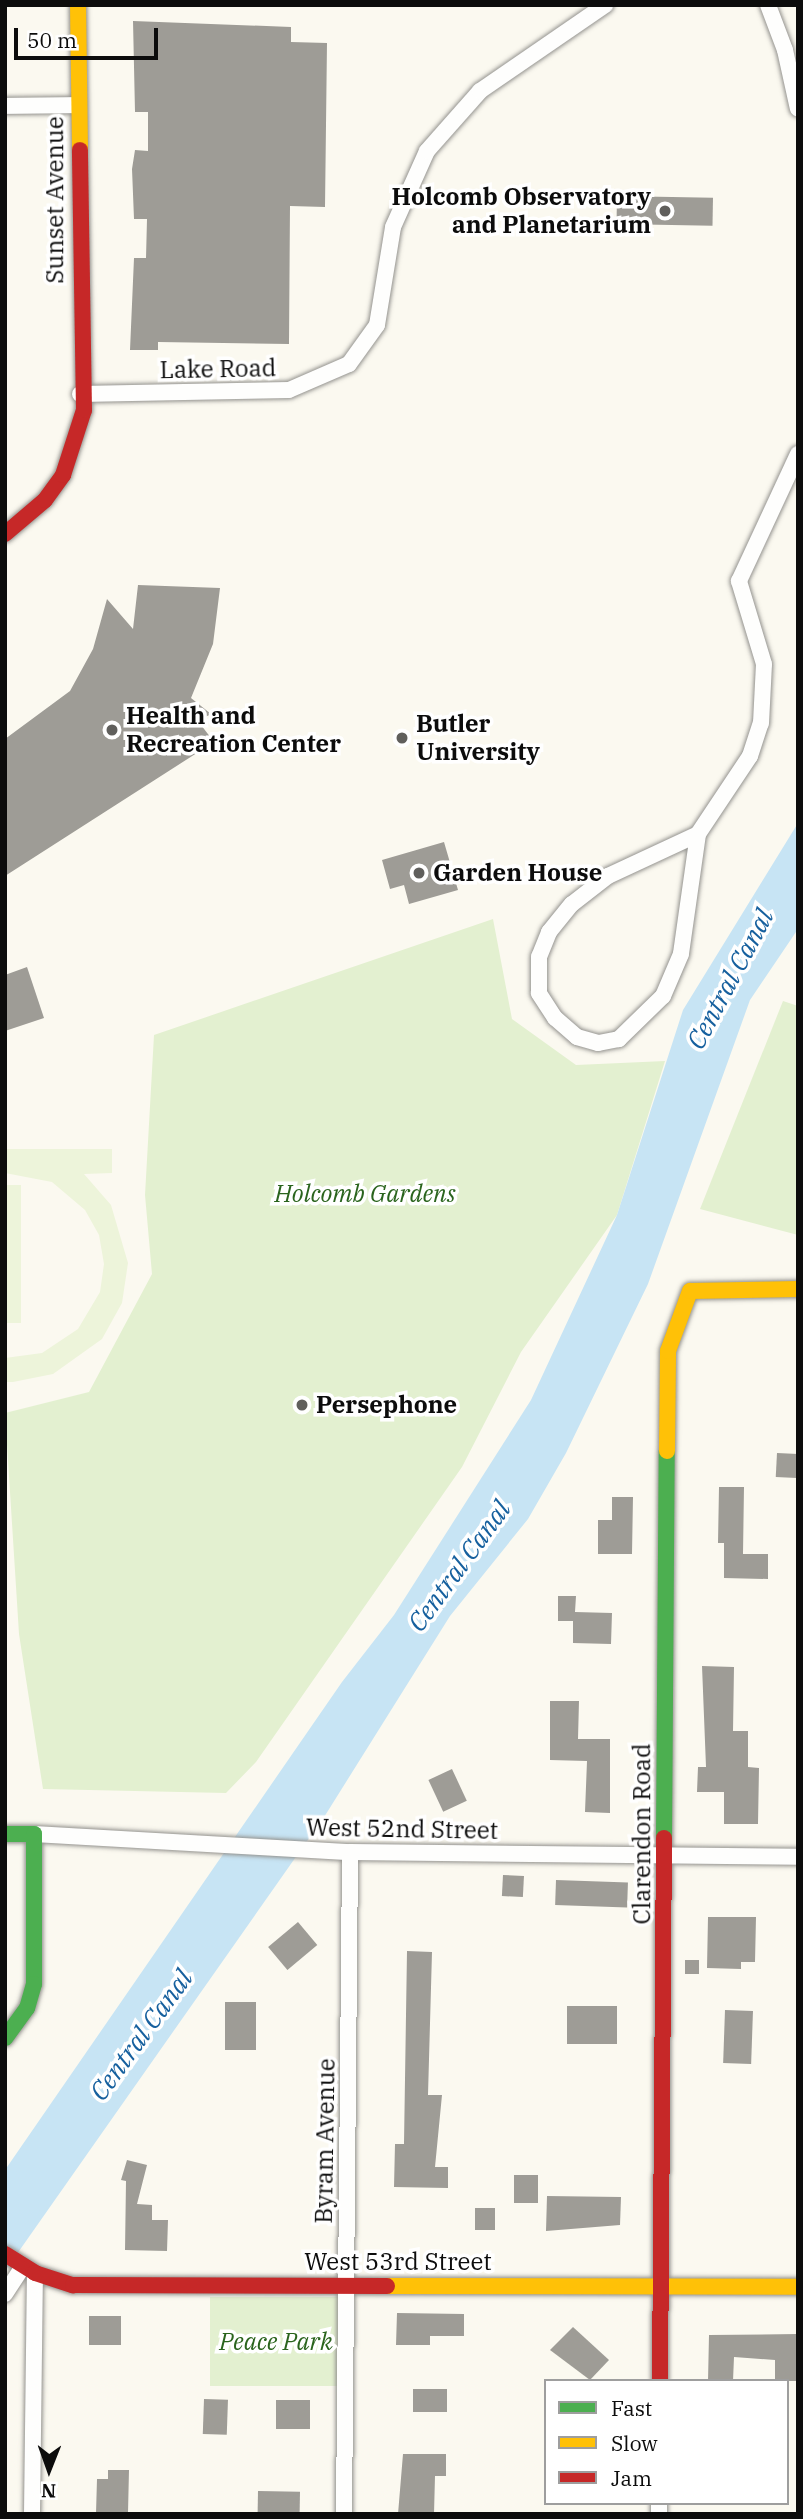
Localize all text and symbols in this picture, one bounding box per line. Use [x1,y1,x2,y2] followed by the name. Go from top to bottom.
[18,14,161,58] scale bar
[27,26,77,54] text: 50 m
[41,116,69,284] street label: Sunset Avenue
[392,183,651,239] place label: Holcomb Observatory and Planetarium
[657,203,673,219] marker: Holcomb Observatory and Planetarium
[159,354,277,384] street label: Lake Road
[126,702,341,758] place label: Health and Recreation Center
[416,710,540,766] place label: Butler University
[104,722,120,738] marker: Health and Recreation Center
[394,730,410,746] marker: Butler University
[433,859,602,887] place label: Garden House
[411,865,427,881] marker: Garden House
[680,904,780,1054] water label: Central Canal
[274,1180,456,1208] park label: Holcomb Gardens
[316,1391,457,1419] place label: Persephone
[294,1397,310,1413] marker: Persephone
[401,1495,517,1637] water label: Central Canal
[628,1744,656,1924] street label: Clarendon Road
[306,1813,498,1845] street label: West 52nd Street
[83,1964,199,2106] water label: Central Canal
[309,2058,341,2224] street label: Byram Avenue
[304,2248,492,2276] street label: West 53rd Street
[219,2328,333,2356] park label: Peace Park
[544,2379,789,2505] legend
[611,2394,652,2422] text: Fast
[611,2429,658,2457] text: Slow
[14,2435,84,2505] north arrow
[611,2464,652,2492] text: Jam
[41,2479,56,2503] text: N

